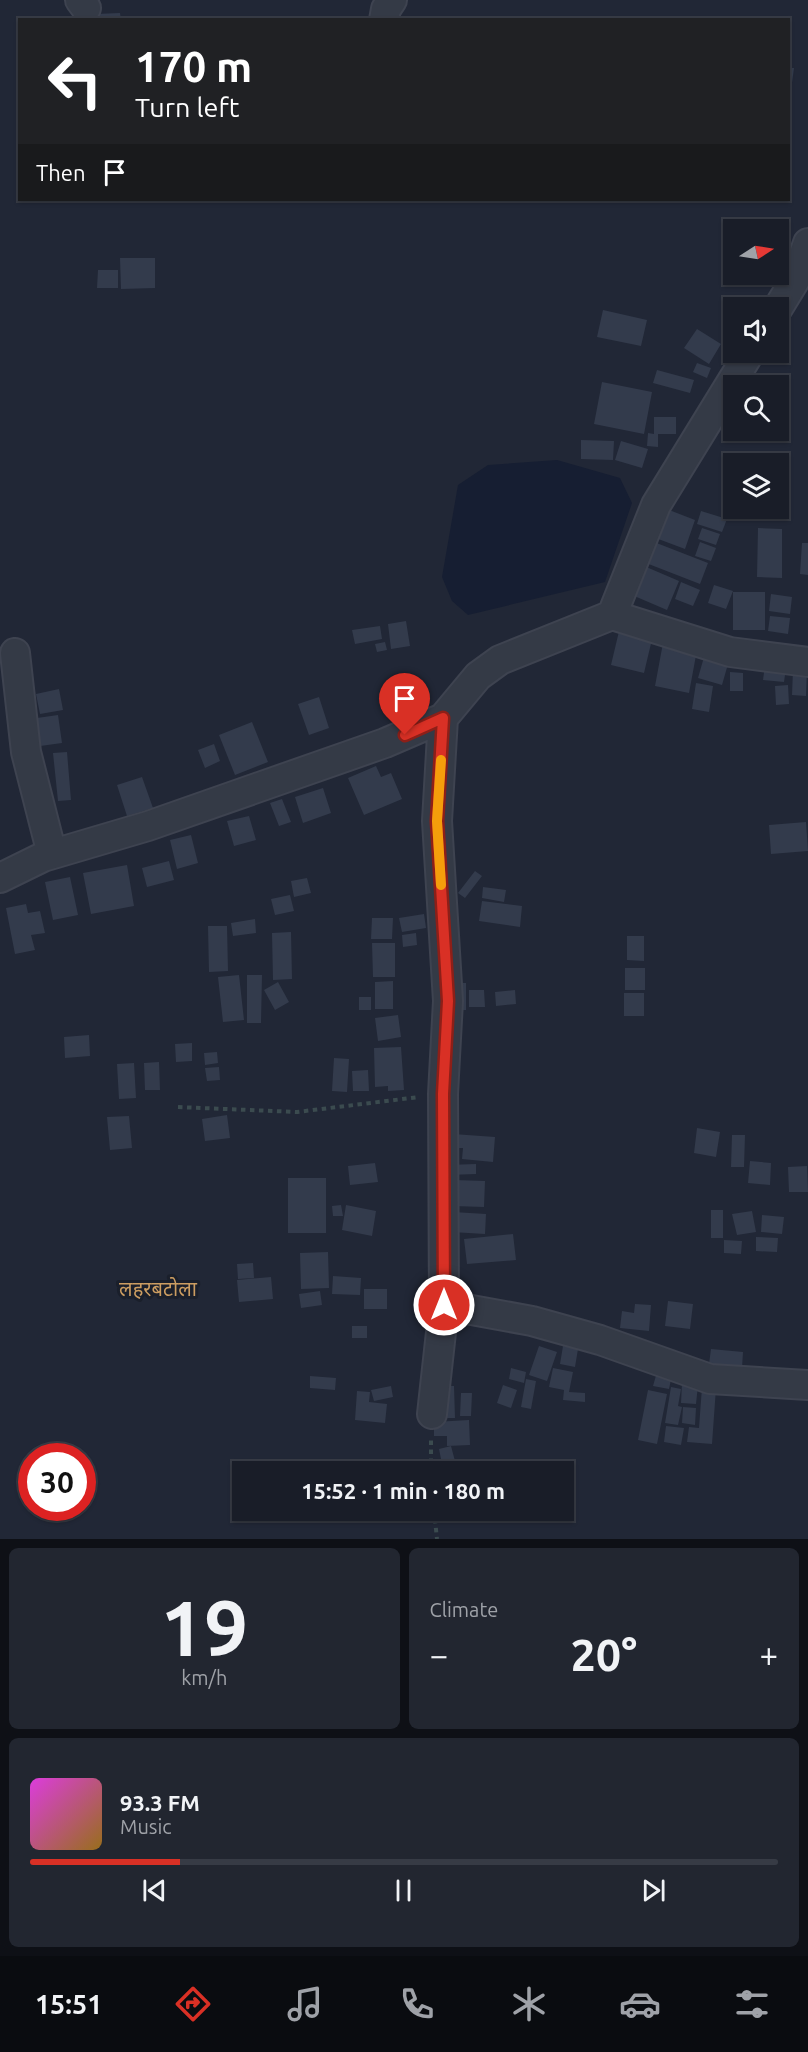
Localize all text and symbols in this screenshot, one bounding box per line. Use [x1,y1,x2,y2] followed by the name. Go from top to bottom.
[36,42,114,120] icon: left
[135,43,252,90] text: 170 m
[135,92,239,122] text: Turn left
[98,156,131,189] icon: arrive
[36,160,86,185] text: Then
[723,219,789,285] north arrow
[723,219,789,519] map controls
[723,297,789,363] button: sound
[723,375,789,441] button: search
[723,453,789,519] button: layers
[379,673,430,735] pin
[388,682,421,715] icon: arrive
[412,1273,476,1337] position arrow
[119,1277,198,1300] district label: लहरबटोला
[18,1443,96,1521] speed limit sign: 30
[301,1478,505,1503] text: 15:52 · 1 min · 180 m
[160,1583,248,1671] text: 19
[430,1598,498,1621] text: Climate
[570,1629,637,1680] text: 20°
[430,1636,448,1673] text: −
[759,1636,778,1673] text: +
[181,1666,227,1689] text: km/h
[120,1790,200,1815] text: 93.3 FM
[120,1815,172,1838] text: Music
[138,1874,171,1907] icon: previous
[387,1874,420,1907] icon: pause
[637,1874,670,1907] icon: next
[172,1983,214,2025] icon: directions
[284,1983,326,2025] icon: music
[396,1983,438,2025] icon: phone
[508,1983,550,2025] icon: climate
[619,1983,661,2025] icon: car
[731,1983,773,2025] icon: filters
[35,1989,102,2019] text: 15:51

